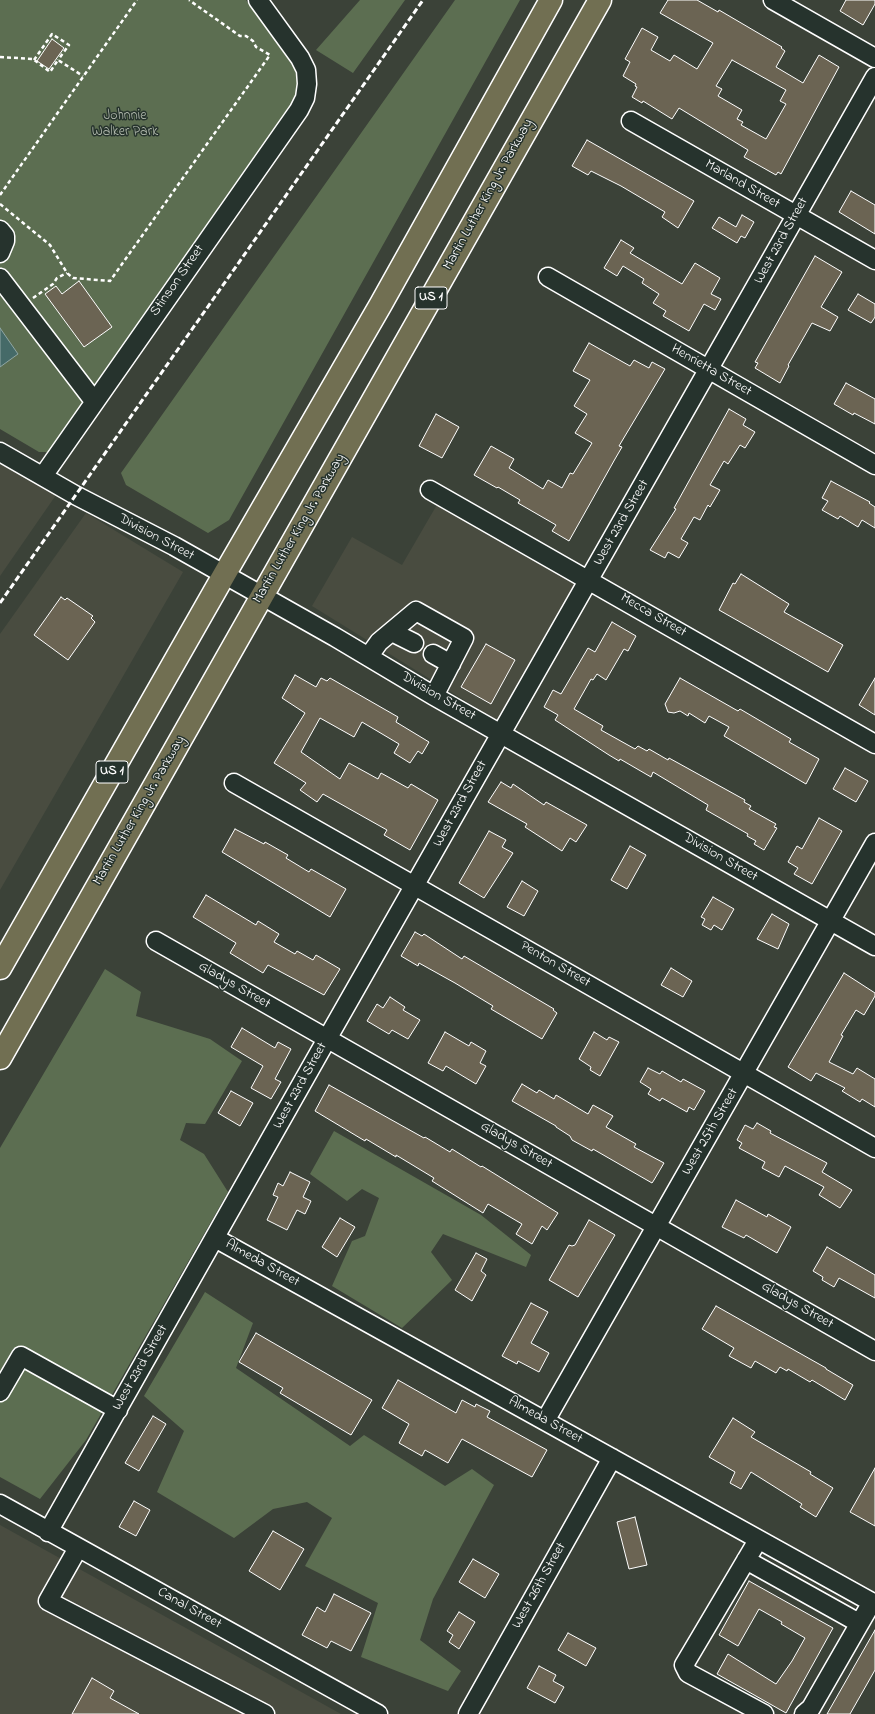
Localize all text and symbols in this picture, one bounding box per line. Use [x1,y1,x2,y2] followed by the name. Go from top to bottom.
[92,109,158,142] park label: Johnnie Walker Park
[440,117,538,273] street label: Martin Luther King Jr. Parkway
[701,157,783,213] street label: Marland Street
[751,195,813,287] street label: West 23rd Street
[147,242,209,320] street label: Stinson Street
[415,287,447,309] road number: US 1
[668,341,754,401] street label: Henrietta Street
[250,451,350,607] street label: Martin Luther King Jr. Parkway
[591,477,653,569] street label: West 23rd Street
[115,511,197,565] street label: Division Street
[617,590,689,642] street label: Mecca Street
[398,669,478,725] street label: Division Street
[90,733,190,889] street label: Martin Luther King Jr. Parkway
[430,758,492,850] street label: West 23rd Street
[96,761,128,783] road number: US 1
[680,830,760,886] street label: Division Street
[517,938,593,992] street label: Penton Street
[195,959,273,1013] street label: Gladys Street
[270,1040,332,1132] street label: West 23rd Street
[679,1086,743,1178] street label: West 25th Street
[477,1119,555,1173] street label: Gladys Street
[222,1237,302,1291] street label: Almeda Street
[758,1279,836,1333] street label: Gladys Street
[110,1322,172,1414] street label: West 23rd Street
[505,1394,585,1448] street label: Almeda Street
[509,1540,571,1632] street label: West 26th Street
[154,1584,224,1634] street label: Canal Street

